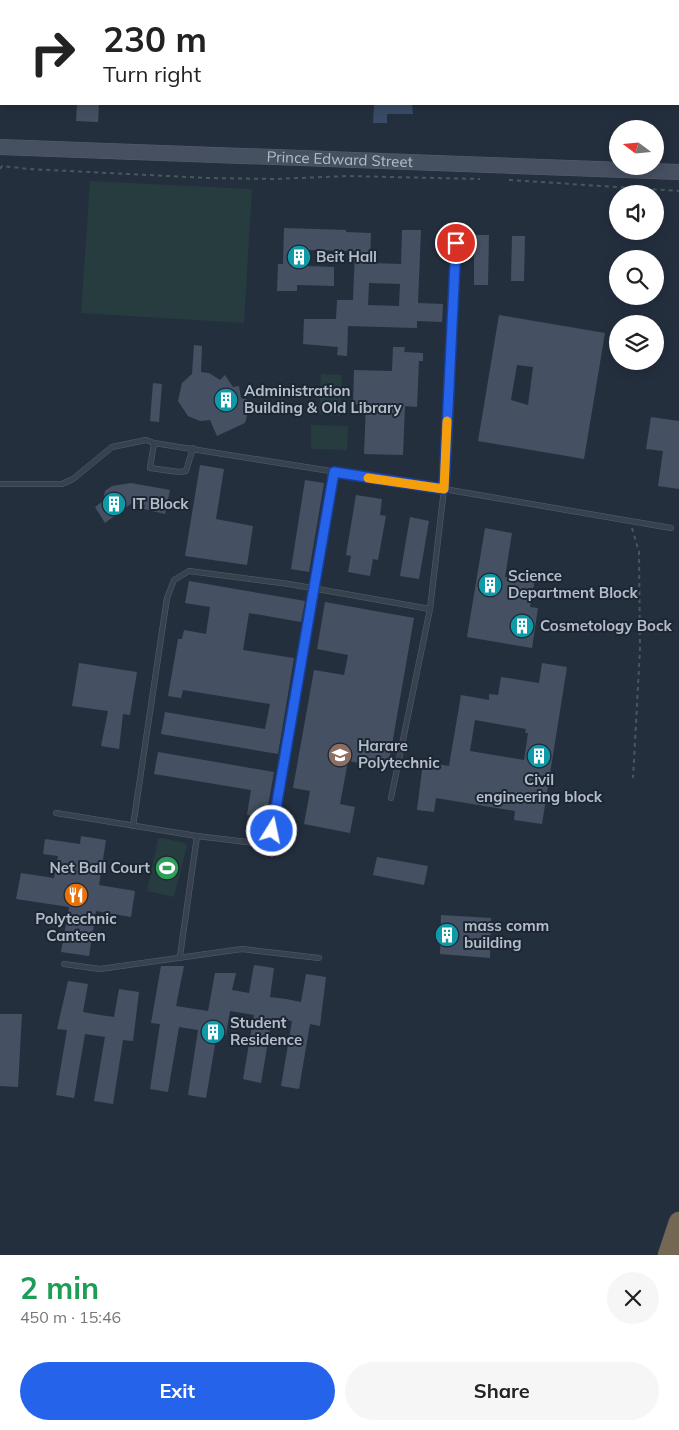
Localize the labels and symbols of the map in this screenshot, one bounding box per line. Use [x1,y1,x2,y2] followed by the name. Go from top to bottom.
[609,120,664,175] north arrow
[266,147,413,171] street label: Prince Edward Street
[435,222,477,264] pin
[286,244,312,270] building icon: Beit Hall
[316,247,377,266] place label: Beit Hall
[244,381,402,417] place label: Administration Building & Old Library
[213,387,239,413] building icon: Administration Building & Old Library
[101,491,127,517] building icon: IT Block
[132,494,189,513] place label: IT Block
[508,566,639,602] place label: Science Department Block
[477,572,503,598] building icon: Science Department Block
[509,613,535,639] building icon: Cosmetology Bock
[540,616,672,635] place label: Cosmetology Bock
[358,736,440,772] place label: Harare Polytechnic
[327,742,353,768] school or university icon: Harare Polytechnic
[526,743,552,769] building icon: Civil engineering block
[476,770,603,806] place label: Civil engineering block
[245,804,297,856] position arrow
[154,855,180,881] sports icon: Net Ball Court
[50,858,150,877] place label: Net Ball Court
[63,882,89,908] restaurant icon: Polytechnic Canteen
[35,909,117,945] place label: Polytechnic Canteen
[464,916,549,952] place label: mass comm building
[434,922,460,948] building icon: mass comm building
[230,1013,302,1049] place label: Student Residence
[200,1019,226,1045] building icon: Student Residence

